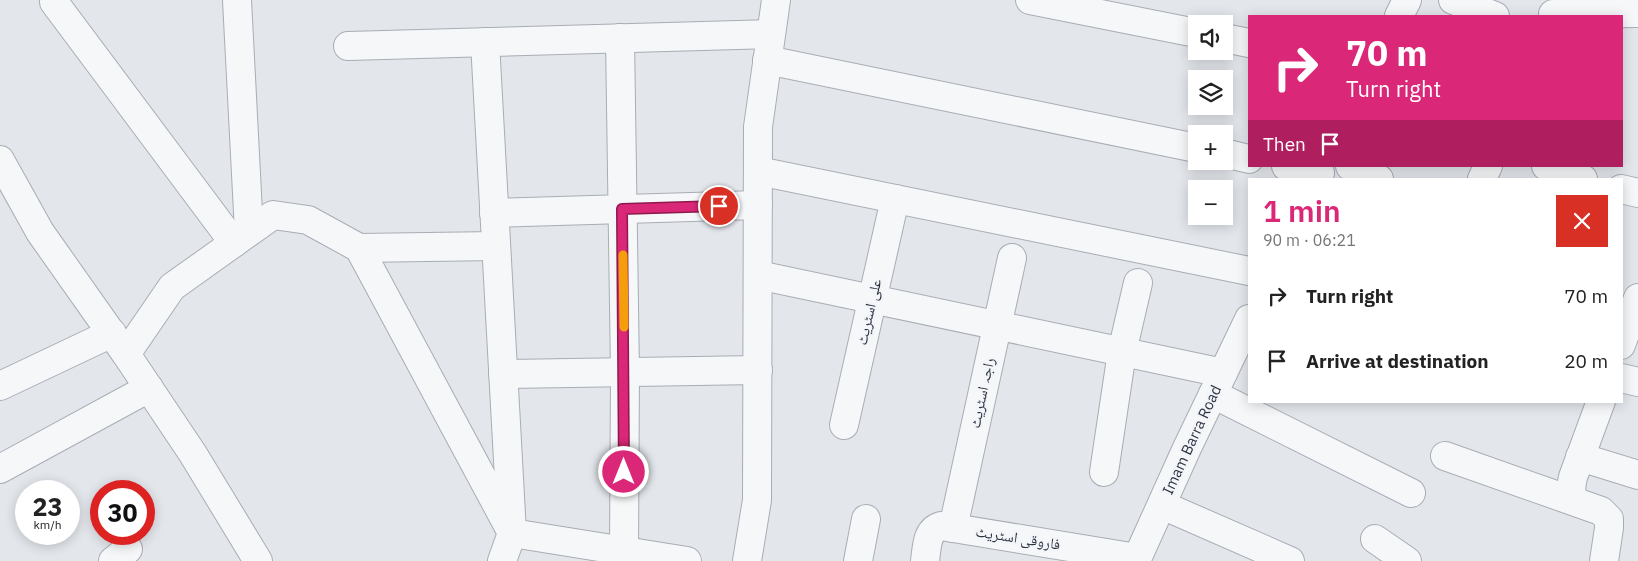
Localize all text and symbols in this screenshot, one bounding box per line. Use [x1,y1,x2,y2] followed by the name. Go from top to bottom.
[1188,15,1233,225] map controls
[1188,15,1233,60] button: sound
[1346,30,1428,76] text: 70 m
[1263,35,1328,100] icon: right
[1188,70,1233,115] button: layers
[1346,74,1441,103] text: Turn right
[1188,125,1233,170] button: +
[1316,130,1344,158] icon: arrive
[1263,132,1306,156] text: Then
[1188,180,1233,225] button: −
[698,185,740,227] pin
[1263,191,1341,230] text: 1 min
[705,192,733,220] icon: arrive
[1556,195,1608,247] button: close
[1263,230,1356,250] text: 90 m · 06:21
[852,277,886,347] street label: علی اسٹریٹ
[1263,282,1291,310] icon: right
[1306,284,1393,308] text: Turn right
[1564,284,1608,308] text: 70 m
[1263,347,1291,375] icon: arrive
[1306,349,1489,373] text: Arrive at destination
[1564,349,1608,373] text: 20 m
[965,356,998,430] street label: راجہ اسٹریٹ
[1158,382,1225,498] street label: Imam Barra Road
[597,445,649,497] position arrow
[90,480,155,545] speed limit sign: 30
[32,490,63,523] text: 23
[33,517,62,532] text: km/h
[974,521,1062,555] street label: فاروقی اسٹریٹ

